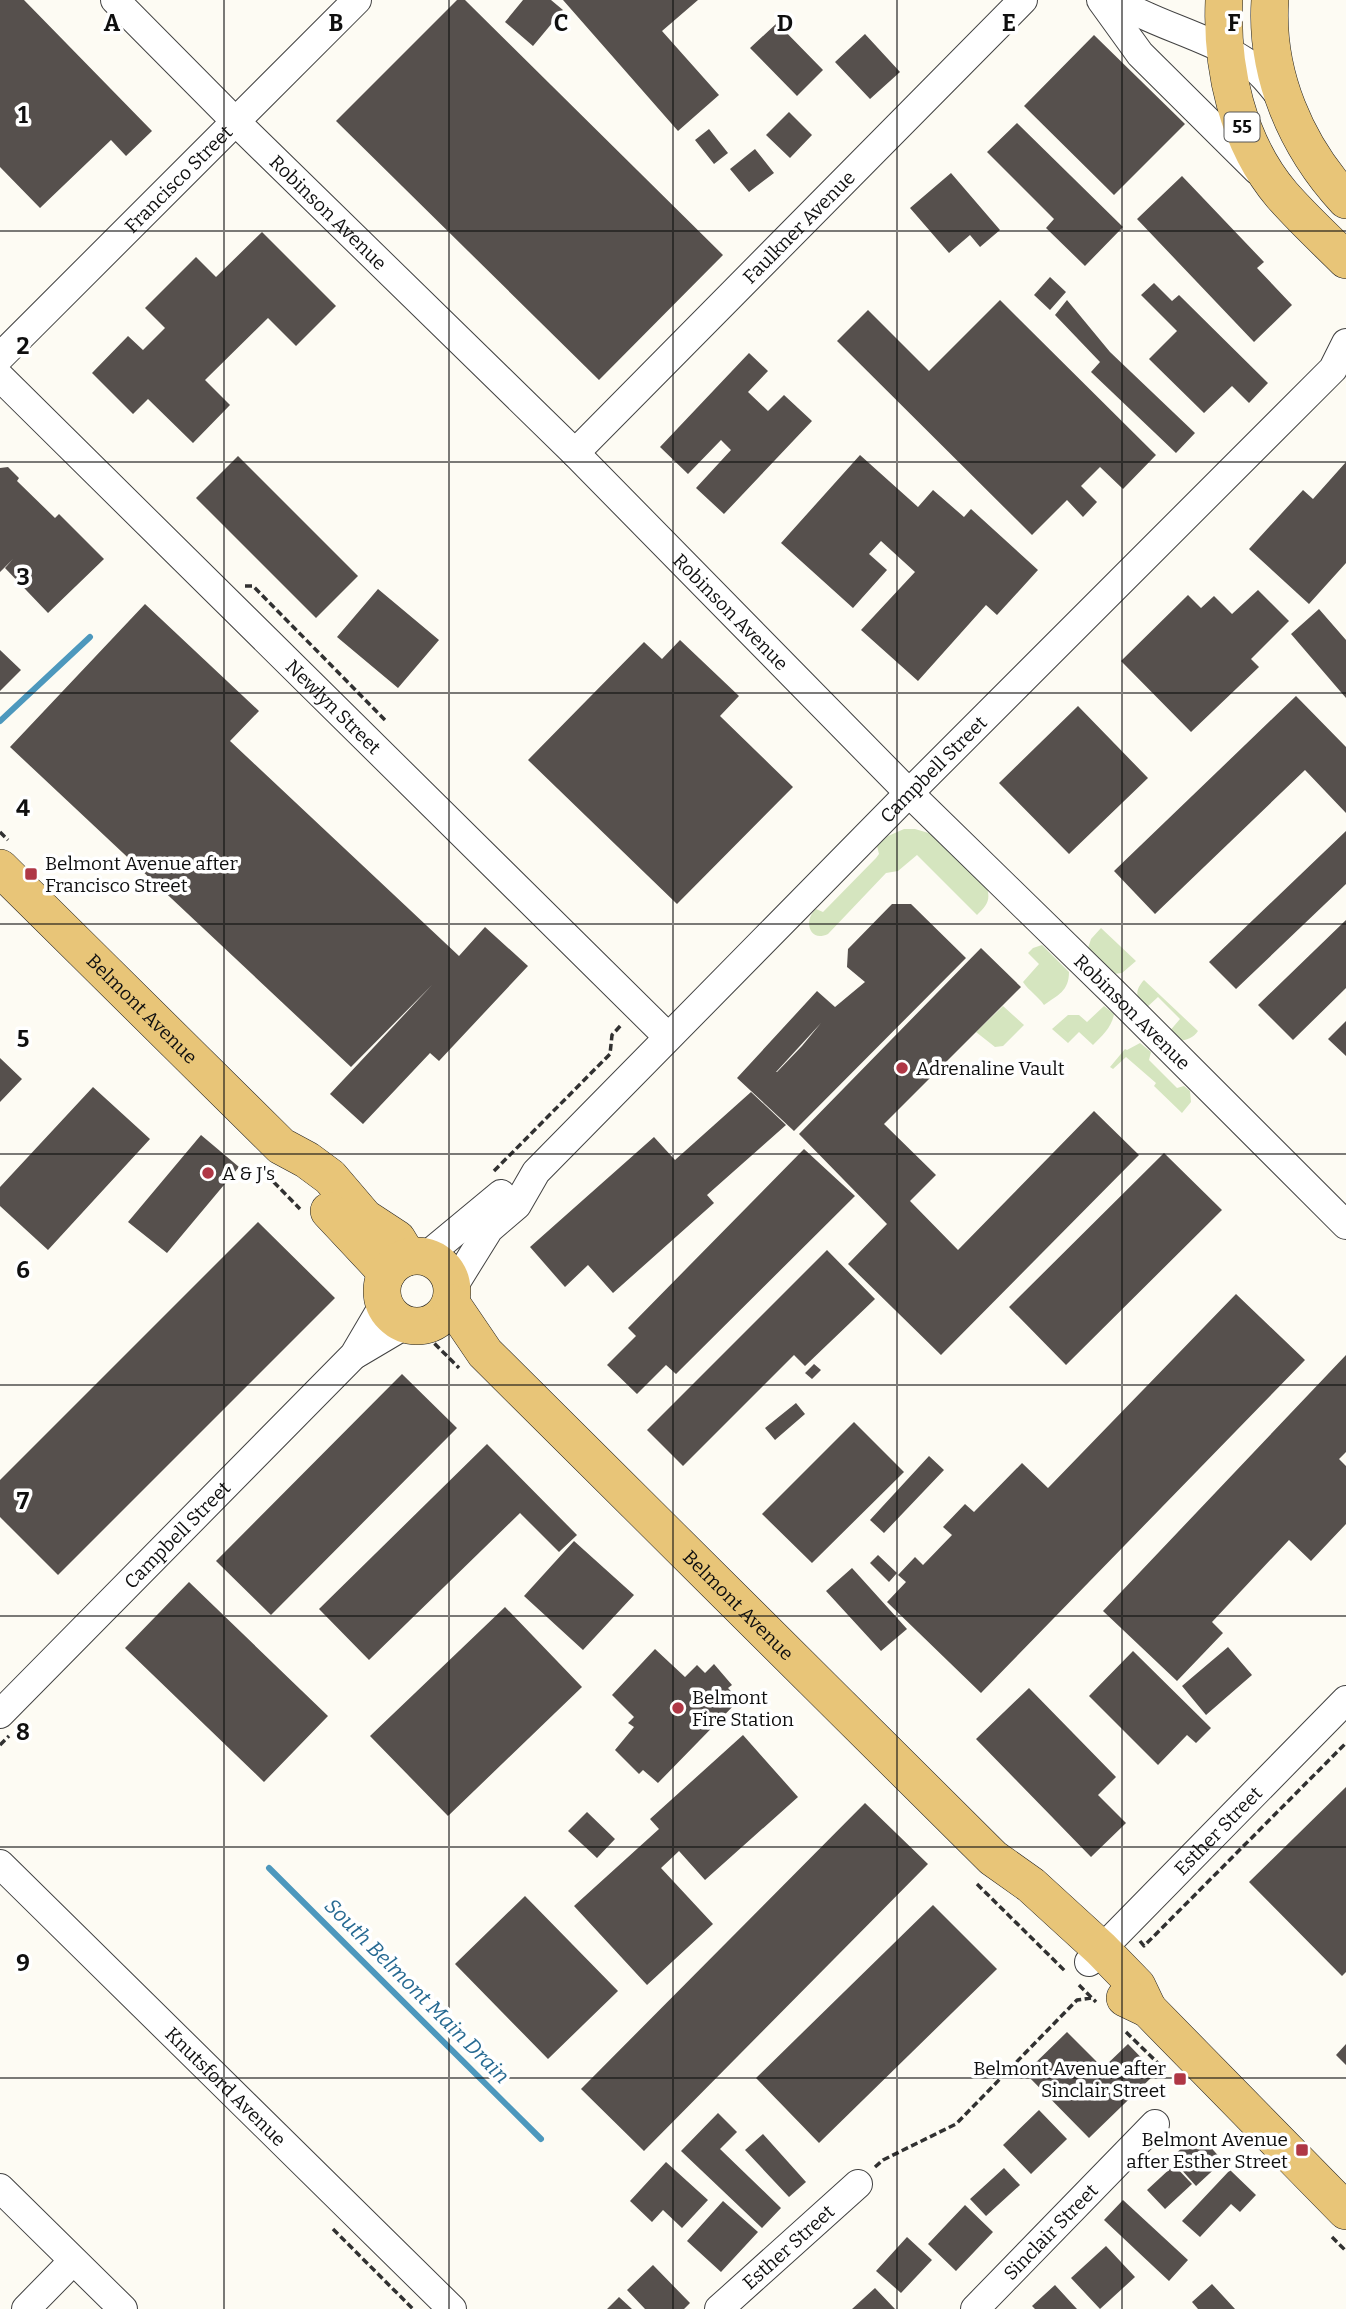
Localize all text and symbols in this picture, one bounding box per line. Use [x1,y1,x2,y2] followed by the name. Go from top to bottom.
[104,9,121,37] text: A
[329,9,343,37] text: B
[554,9,568,37] text: C
[777,9,793,37] text: D
[1002,9,1016,37] text: E
[1228,9,1241,37] text: F
[18,101,28,129] text: 1
[1224,112,1260,142] road number: 55
[120,120,237,237] street label: Francisco Street
[265,150,392,274] street label: Robinson Avenue
[738,166,859,288] street label: Faulkner Avenue
[17,332,30,360] text: 2
[669,548,793,675] street label: Robinson Avenue
[16,563,30,591] text: 3
[281,655,386,759] street label: Newlyn Street
[875,711,991,827] street label: Campbell Street
[16,794,30,822] text: 4
[45,852,238,897] place label: Belmont Avenue after Francisco Street
[23,866,39,882] marker: Belmont Avenue after Francisco Street
[82,949,202,1068] street label: Belmont Avenue
[1070,949,1195,1074] street label: Robinson Avenue
[17,1025,29,1053] text: 5
[916,1057,1065,1080] place label: Adrenaline Vault
[894,1060,910,1076] marker: Adrenaline Vault
[222,1162,275,1185] place label: A & J's
[200,1165,216,1181] marker: A & J's
[16,1256,30,1284] text: 6
[119,1476,235,1593] street label: Campbell Street
[17,1487,30,1515] text: 7
[678,1545,799,1665] street label: Belmont Avenue
[692,1686,794,1731] place label: Belmont Fire Station
[670,1700,686,1716] marker: Belmont Fire Station
[16,1718,30,1746] text: 8
[1169,1781,1267,1880] street label: Esther Street
[319,1893,515,2089] water label: South Belmont Main Drain
[16,1949,30,1977] text: 9
[161,2022,291,2151] street label: Knutsford Avenue
[973,2057,1167,2102] place label: Belmont Avenue after Sinclair Street
[1172,2071,1188,2087] marker: Belmont Avenue after Sinclair Street
[1126,2128,1288,2173] place label: Belmont Avenue after Esther Street
[1294,2142,1310,2158] marker: Belmont Avenue after Esther Street
[998,2179,1102,2284] street label: Sinclair Street
[738,2200,839,2294] street label: Esther Street

